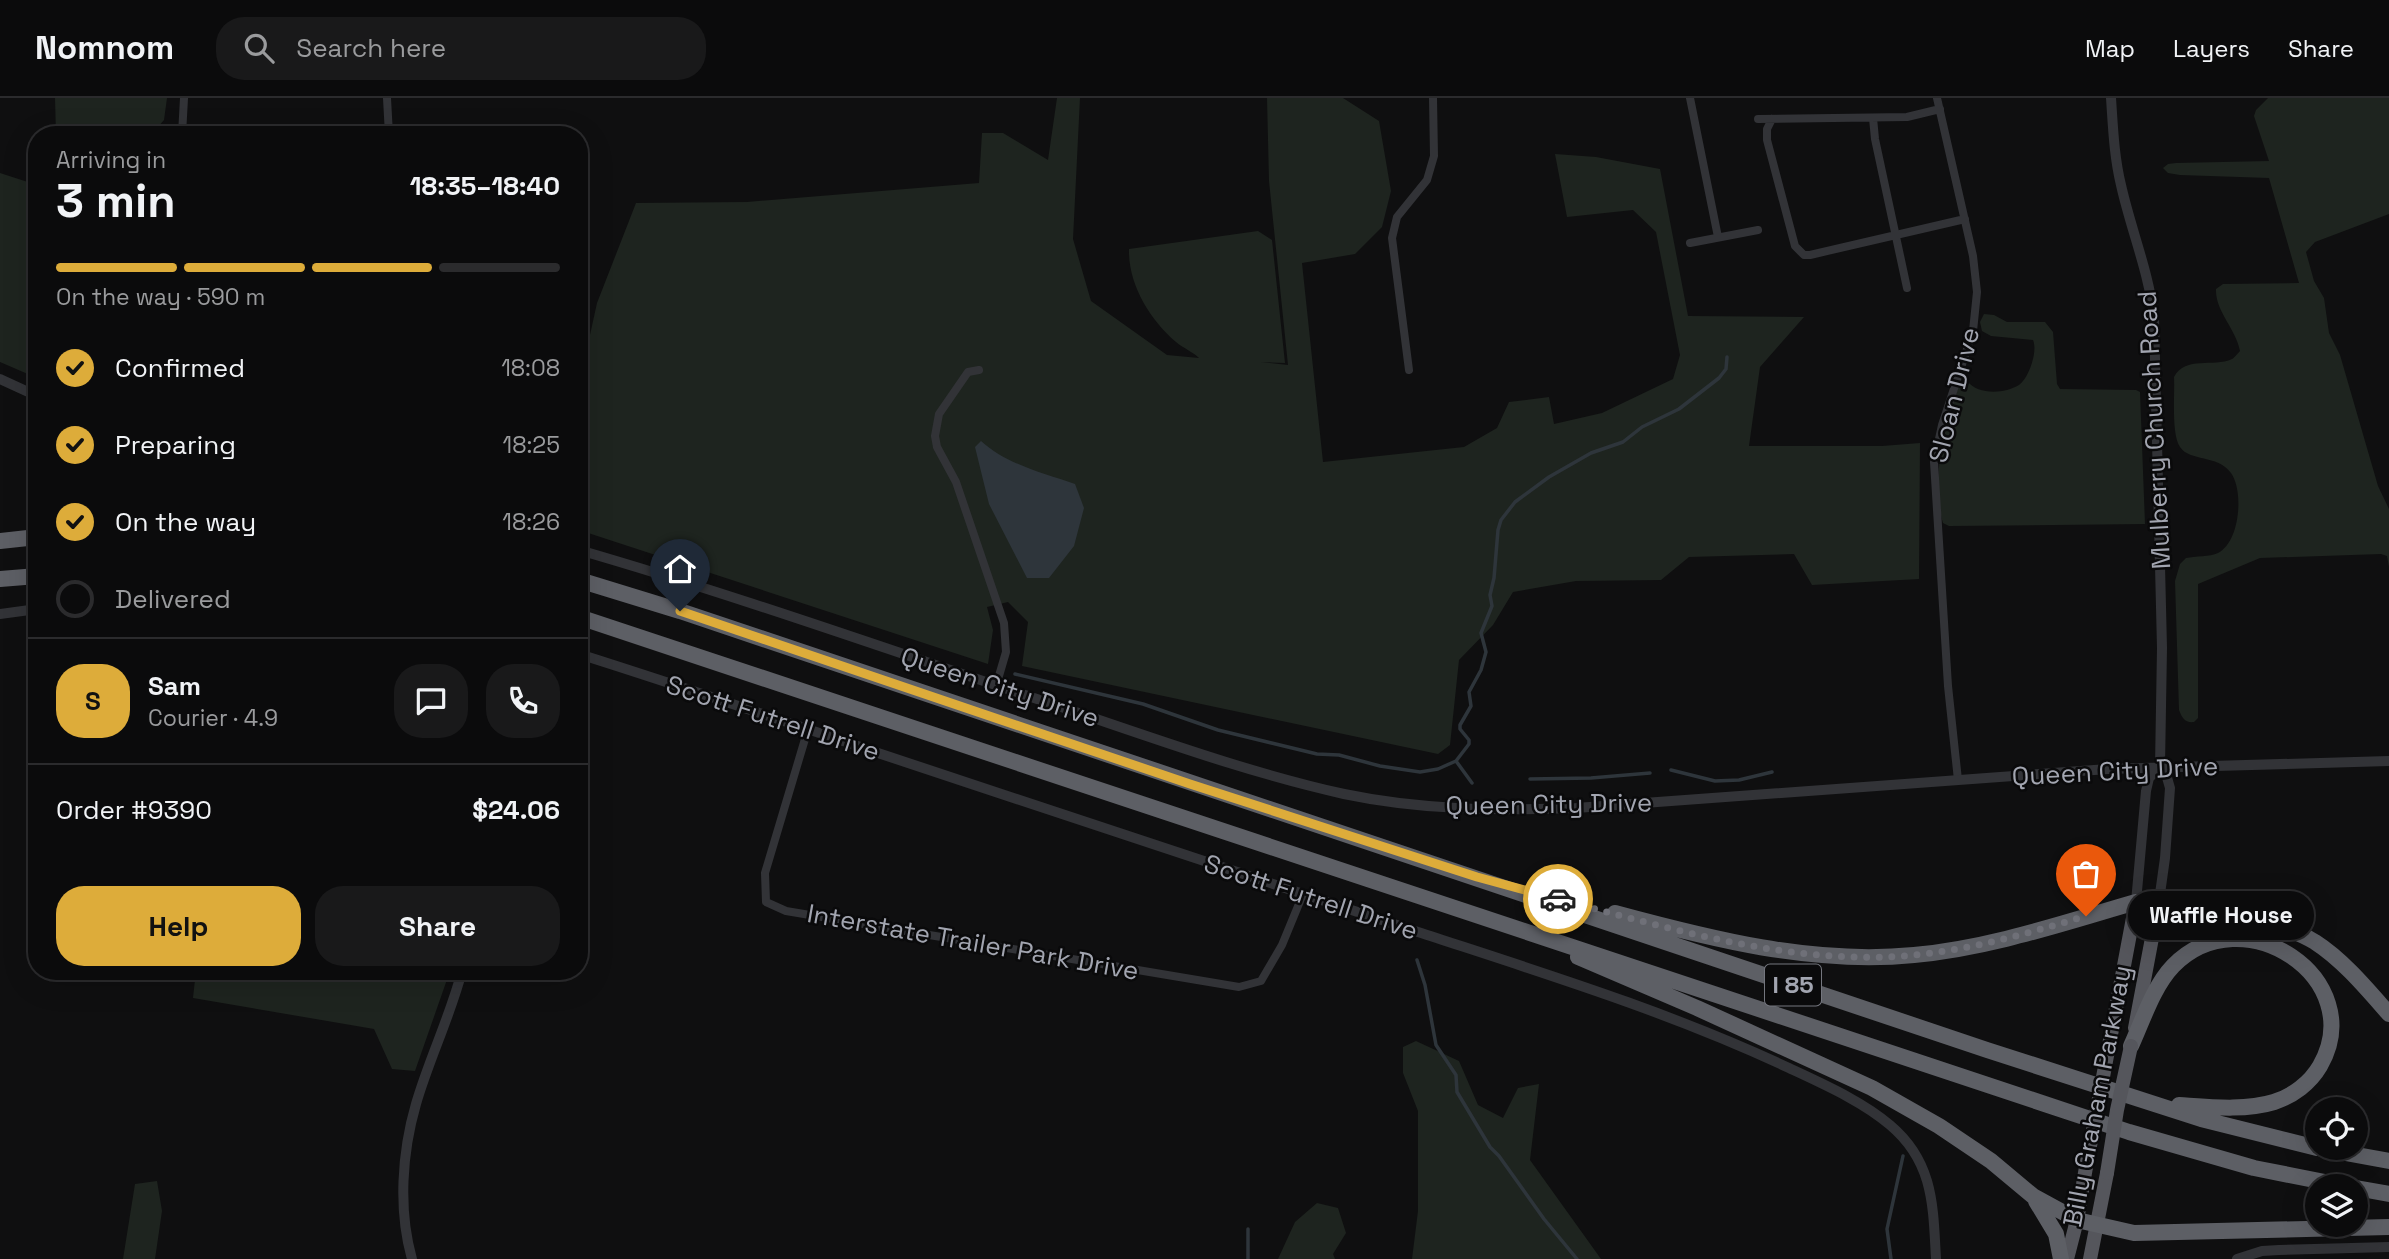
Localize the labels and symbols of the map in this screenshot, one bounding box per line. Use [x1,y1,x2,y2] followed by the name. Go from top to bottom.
[2130,290,2178,570] street label: Mulberry Church Road
[1921,324,1987,466] street label: Sloan Drive
[650,539,710,611] pin
[896,639,1104,735] street label: Queen City Drive
[662,667,884,769] street label: Scott Futrell Drive
[2011,749,2219,793] street label: Queen City Drive
[1445,785,1653,823] street label: Queen City Drive
[2056,844,2116,916] pin
[1200,846,1422,948] street label: Scott Futrell Drive
[1523,864,1593,934] courier
[2128,892,2314,940] callout: Waffle House
[805,896,1141,988] street label: Interstate Trailer Park Drive
[2055,962,2139,1230] street label: Billy Graham Parkway
[1765,964,1821,1006] road number: I 85

